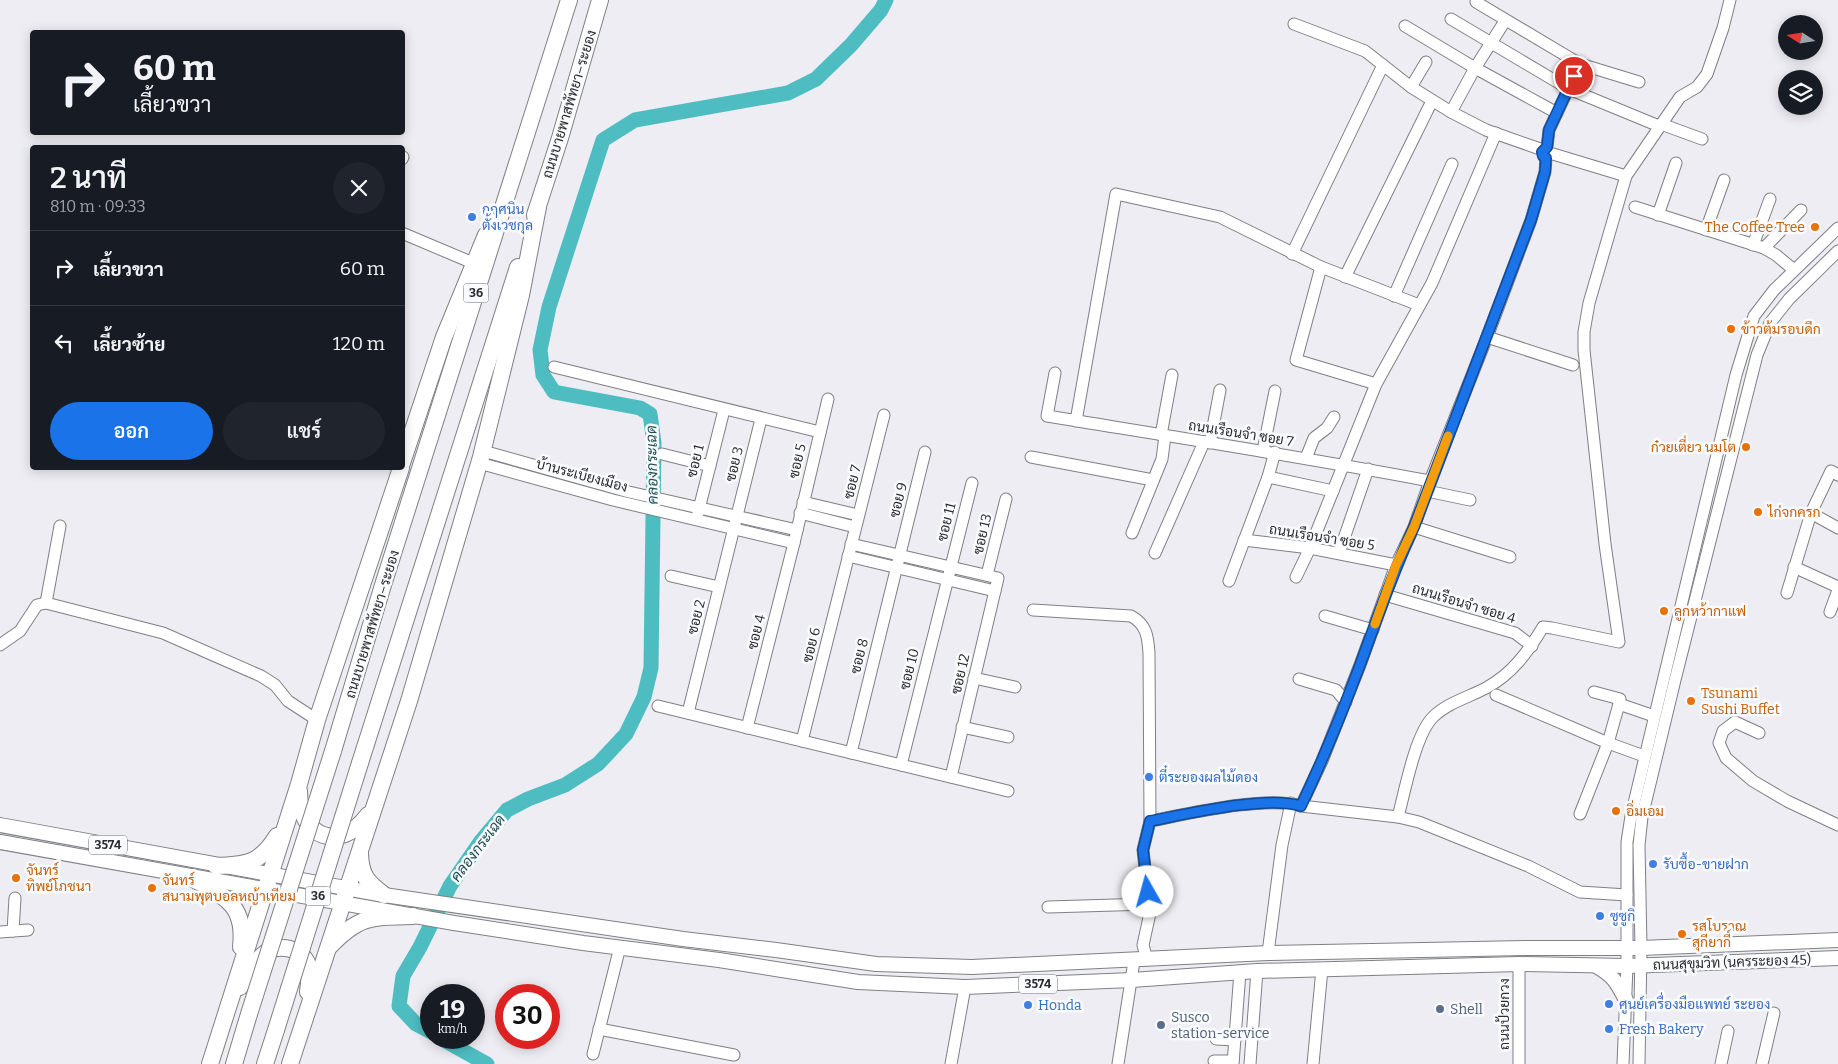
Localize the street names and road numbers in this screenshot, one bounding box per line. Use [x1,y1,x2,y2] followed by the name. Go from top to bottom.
[539,28,600,180] street label: ถนนบายพาสพัทยา–ระยอง
[464,284,488,302] road number: 36
[1187,416,1295,450] street label: ถนนเรือนจำ ซอย 7
[785,442,810,480] street label: ซอย 5
[683,443,708,479] street label: ซอย 1
[722,445,747,483] street label: ซอย 3
[534,454,630,496] street label: บ้านระเบียงเมือง
[840,463,865,501] street label: ซอย 7
[886,481,911,520] street label: ซอย 9
[934,501,960,543] street label: ซอย 11
[970,512,995,556] street label: ซอย 13
[1268,520,1376,554] street label: ถนนเรือนจำ ซอย 5
[342,548,403,700] street label: ถนนบายพาสพัทยา–ระยอง
[1410,579,1518,627] street label: ถนนเรือนจำ ซอย 4
[684,598,709,636] street label: ซอย 2
[744,613,769,652] street label: ซอย 4
[799,626,824,665] street label: ซอย 6
[847,637,872,676] street label: ซอย 8
[896,647,923,692] street label: ซอย 10
[948,652,973,696] street label: ซอย 12
[89,836,127,854] road number: 3574
[306,886,330,906] road number: 36
[1653,951,1811,975] street label: ถนนสุขุมวิท (นครระยอง 45)
[1019,974,1057,994] road number: 3574
[1495,978,1513,1050] street label: ถนนป้วยกวง

